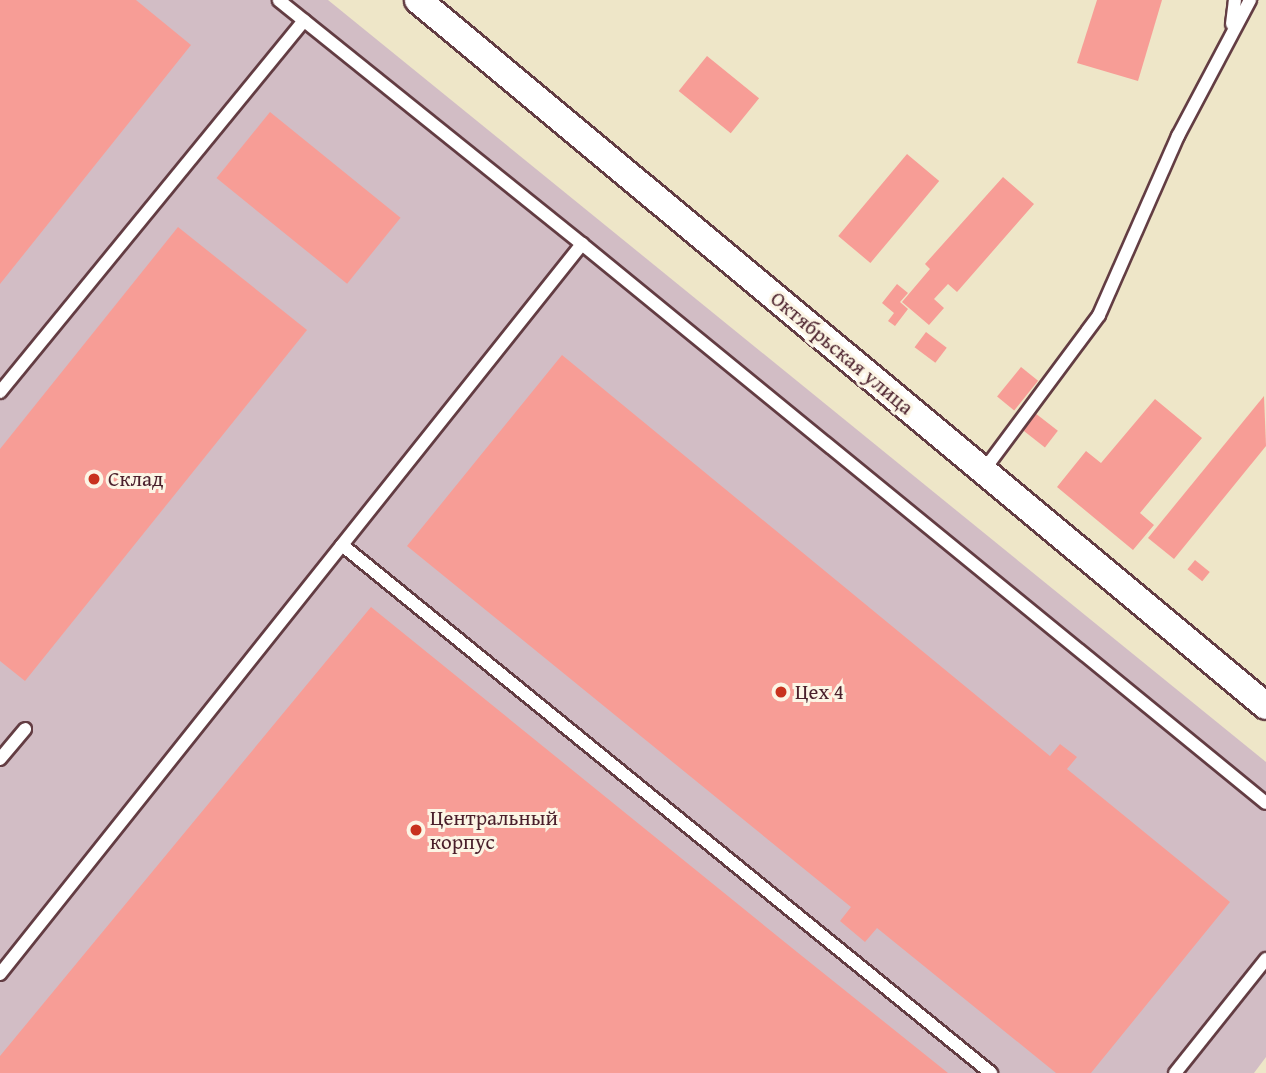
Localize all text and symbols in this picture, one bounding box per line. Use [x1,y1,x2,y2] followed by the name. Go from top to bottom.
[765,286,919,420] street label: Октябрьская улица
[108,466,163,492] place label: Склад
[86,471,102,487] marker: Склад
[795,679,844,705] place label: Цех 4
[773,684,789,700] marker: Цех 4
[430,805,558,855] place label: Центральный корпус
[408,822,424,838] marker: Центральный корпус

